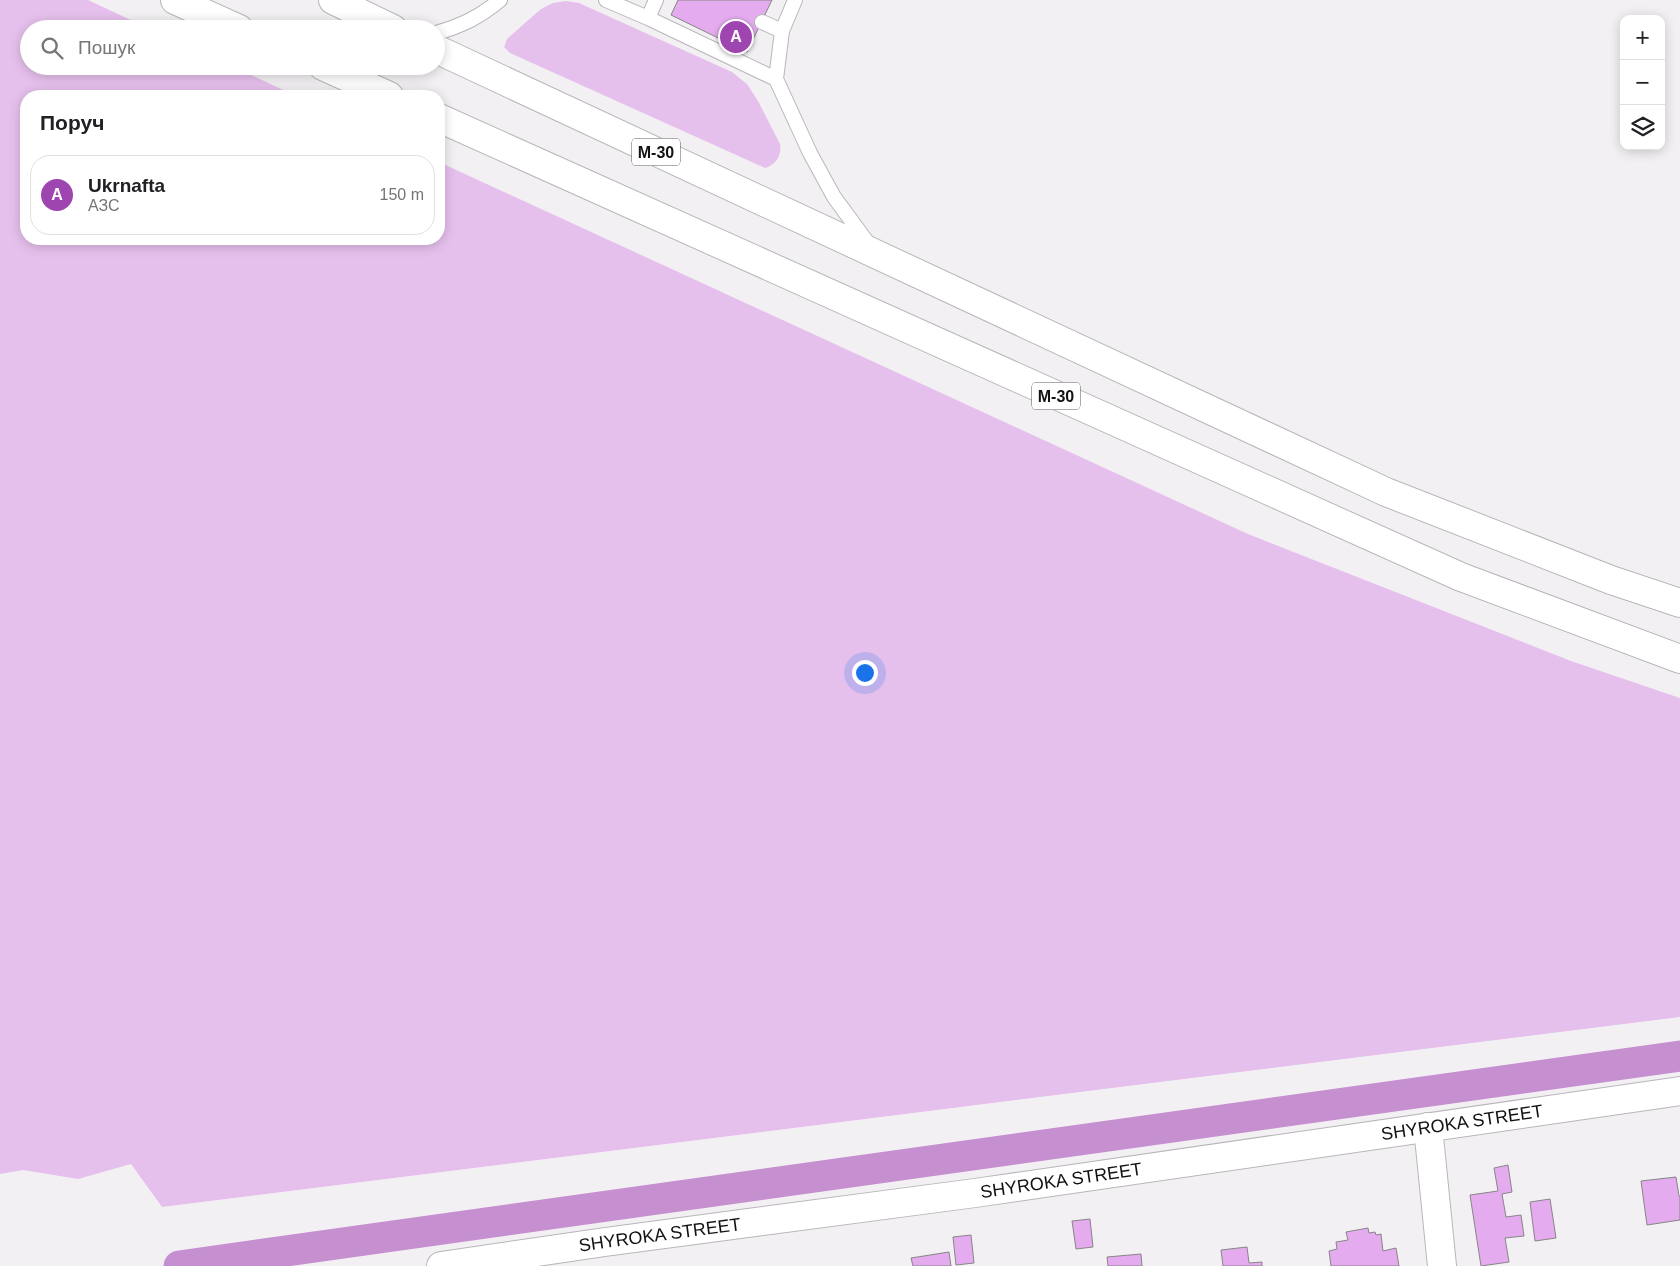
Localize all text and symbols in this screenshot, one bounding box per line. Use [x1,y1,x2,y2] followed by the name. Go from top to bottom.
[1620,15,1665,150] map controls
[1620,15,1665,60] button: +
[720,18,752,56] pin: A
[20,20,445,75] search box
[38,34,66,62] icon: search
[78,37,135,58] text: Пошук
[1620,60,1665,105] button: −
[1620,105,1665,150] button: layers
[40,111,104,134] text: Поруч
[632,138,680,166] road number: М-30
[88,175,165,196] text: Ukrnafta
[51,186,63,203] text: A
[380,186,424,203] text: 150 m
[88,197,120,214] text: АЗС
[1032,382,1080,410] road number: М-30
[852,660,878,686] your location
[1380,1101,1544,1144] street label: SHYROKA STREET
[979,1159,1143,1202] street label: SHYROKA STREET
[578,1214,742,1256] street label: SHYROKA STREET

